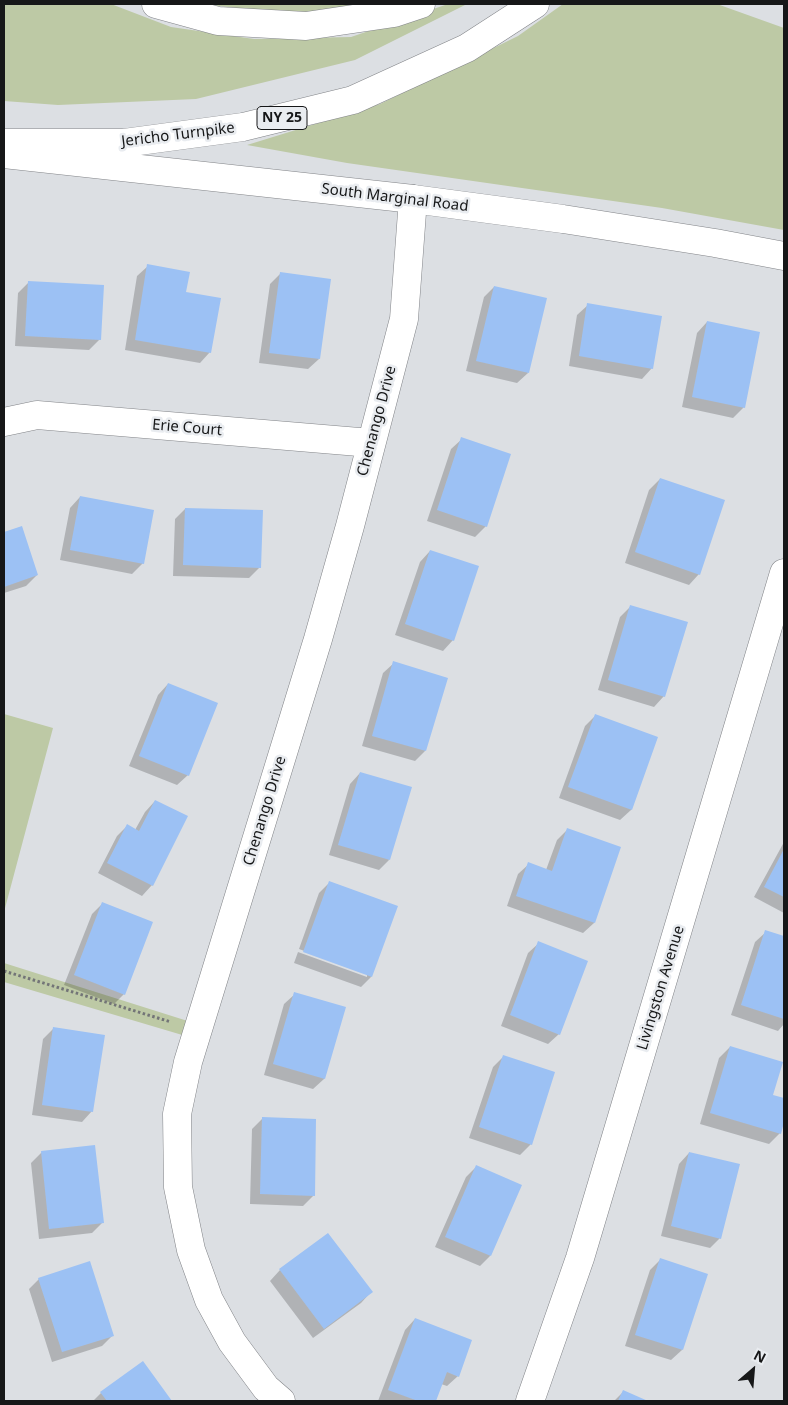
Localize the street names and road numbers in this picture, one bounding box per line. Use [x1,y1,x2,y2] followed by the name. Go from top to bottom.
[257,106,307,130] road number: NY 25
[120,119,236,151] street label: Jericho Turnpike
[321,180,469,216] street label: South Marginal Road
[354,364,400,478] street label: Chenango Drive
[151,416,223,440] street label: Erie Court
[240,754,290,868] street label: Chenango Drive
[634,924,688,1052] street label: Livingston Avenue

